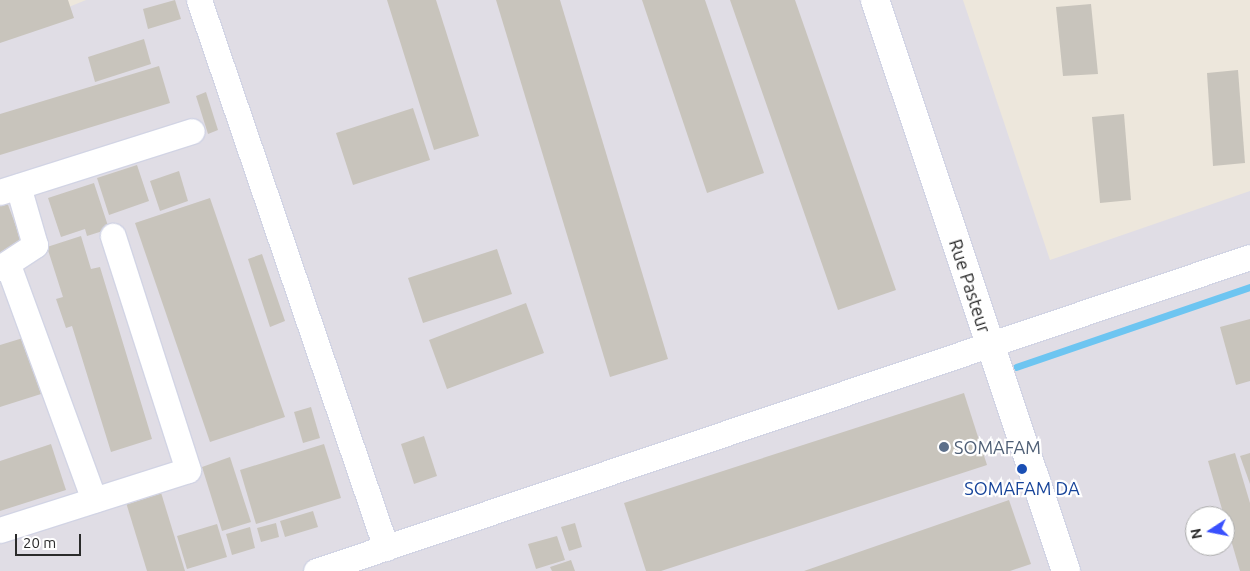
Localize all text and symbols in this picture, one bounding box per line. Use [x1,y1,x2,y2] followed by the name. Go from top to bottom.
[945,236,995,336] street label: Rue Pasteur
[954,436,1041,458] place label: SOMAFAM
[938,441,950,453] marker: SOMAFAM
[1016,463,1028,475] marker: SOMAFAM DA
[964,477,1080,499] place label: SOMAFAM DA
[1185,506,1235,556] north arrow
[18,524,84,556] scale bar
[1187,527,1205,540] text: N
[23,534,56,551] text: 20 m

